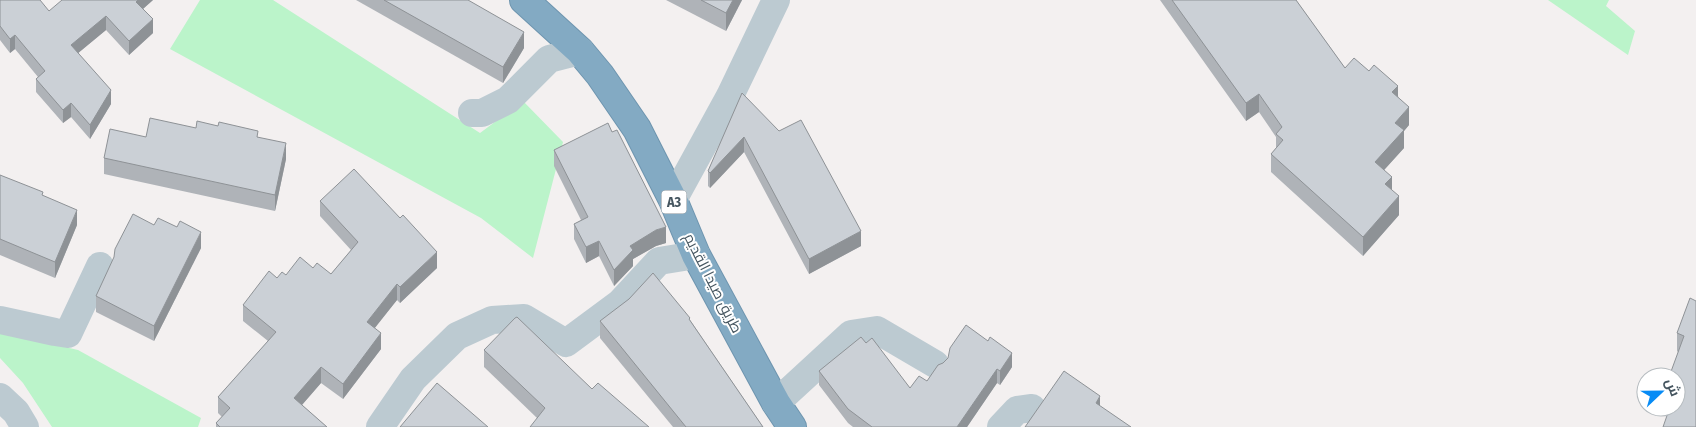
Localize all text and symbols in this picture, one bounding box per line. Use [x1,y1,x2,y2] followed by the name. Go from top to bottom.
[662,190,686,213] road number: A3
[679,230,746,336] street label: طريق صيدا القديم
[1636,367,1686,417] north arrow
[1661,376,1684,399] text: ش

